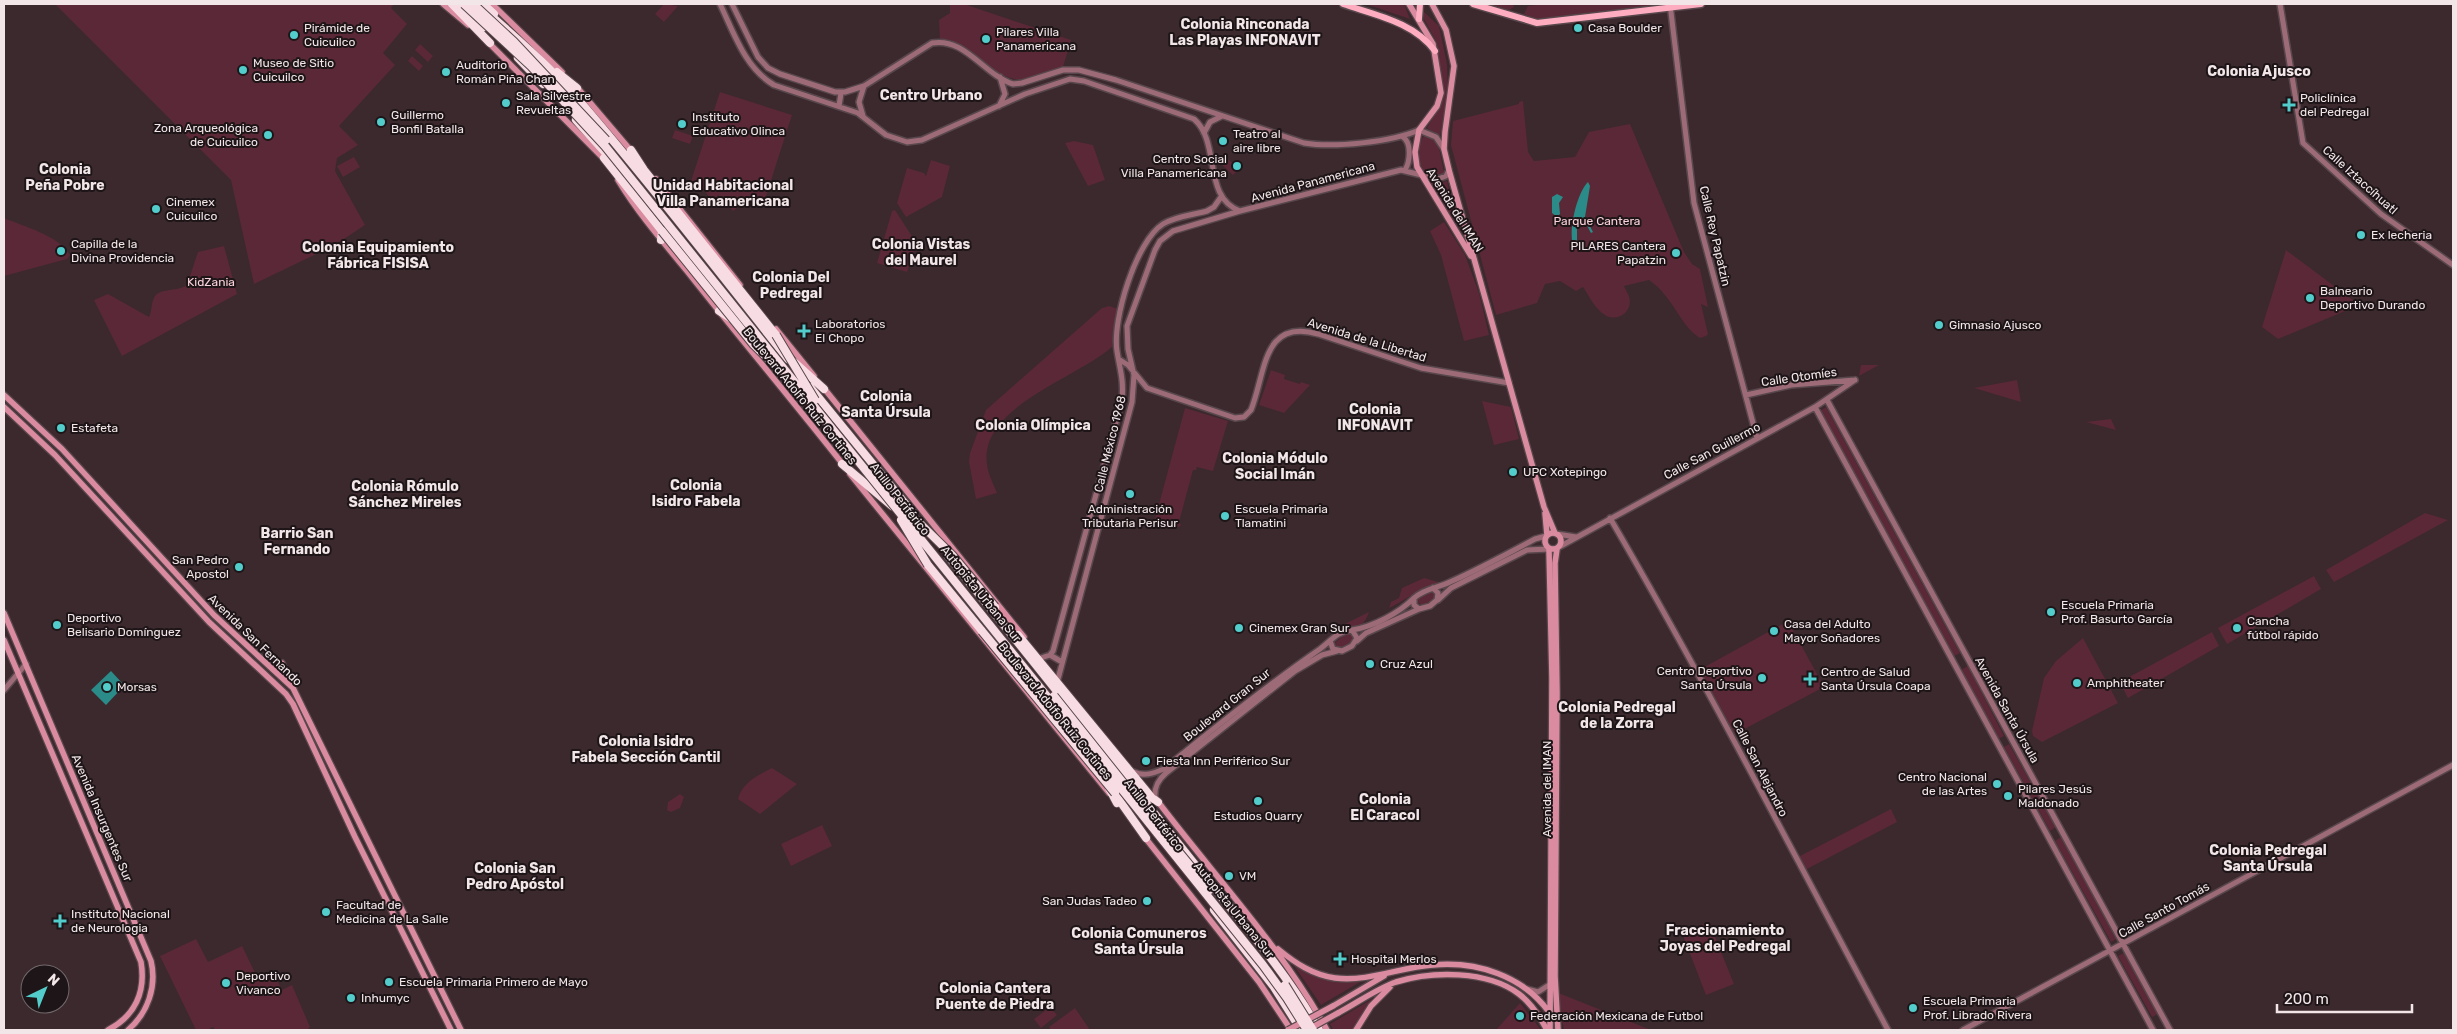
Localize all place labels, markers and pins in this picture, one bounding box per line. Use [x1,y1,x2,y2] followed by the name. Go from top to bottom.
[304,21,370,49] place label: Pirámide de Cuicuilco
[1588,21,1662,35] place label: Casa Boulder
[1572,22,1584,34] marker: Casa Boulder
[996,25,1076,53] place label: Pilares Villa Panamericana
[288,29,300,41] marker: Pirámide de Cuicuilco
[980,33,992,45] marker: Pilares Villa Panamericana
[253,56,334,84] place label: Museo de Sitio Cuicuilco
[456,58,555,86] place label: Auditorio Román Piña Chan
[237,64,249,76] marker: Museo de Sitio Cuicuilco
[440,66,452,78] marker: Auditorio Román Piña Chan
[516,89,591,117] place label: Sala Silvestre Revueltas
[2300,91,2369,119] place label: Policlínica del Pedregal
[500,97,512,109] marker: Sala Silvestre Revueltas
[2282,98,2296,112] marker: Policlínica del Pedregal
[391,108,464,136] place label: Guillermo Bonfil Batalla
[692,110,785,138] place label: Instituto Educativo Olinca
[375,116,387,128] marker: Guillermo Bonfil Batalla
[676,118,688,130] marker: Instituto Educativo Olinca
[154,121,258,149] place label: Zona Arqueológica de Cuicuilco
[1233,127,1281,155] place label: Teatro al aire libre
[262,129,274,141] marker: Zona Arqueológica de Cuicuilco
[1217,135,1229,147] marker: Teatro al aire libre
[1121,152,1227,180] place label: Centro Social Villa Panamericana
[1231,160,1243,172] marker: Centro Social Villa Panamericana
[166,195,217,223] place label: Cinemex Cuicuilco
[150,203,162,215] marker: Cinemex Cuicuilco
[2371,228,2432,242] place label: Ex lecheria
[2355,229,2367,241] marker: Ex lecheria
[71,237,174,265] place label: Capilla de la Divina Providencia
[1570,239,1666,267] place label: PILARES Cantera Papatzin
[55,245,67,257] marker: Capilla de la Divina Providencia
[1670,247,1682,259] marker: PILARES Cantera Papatzin
[2320,284,2425,312] place label: Balneario Deportivo Durando
[2304,292,2316,304] marker: Balneario Deportivo Durando
[815,317,886,345] place label: Laboratorios El Chopo
[1949,318,2042,332] place label: Gimnasio Ajusco
[1933,319,1945,331] marker: Gimnasio Ajusco
[797,324,811,338] marker: Laboratorios El Chopo
[71,421,118,435] place label: Estafeta
[55,422,67,434] marker: Estafeta
[1523,465,1607,479] place label: UPC Xotepingo
[1507,466,1519,478] marker: UPC Xotepingo
[1124,488,1136,500] marker: Administración Tributaria Perisur
[1082,502,1178,530] place label: Administración Tributaria Perisur
[1235,502,1328,530] place label: Escuela Primaria Tlamatini
[1219,510,1231,522] marker: Escuela Primaria Tlamatini
[172,553,229,581] place label: San Pedro Apostol
[233,561,245,573] marker: San Pedro Apostol
[2061,598,2173,626] place label: Escuela Primaria Prof. Basurto García
[2045,606,2057,618] marker: Escuela Primaria Prof. Basurto García
[67,611,181,639] place label: Deportivo Belisario Domínguez
[2247,614,2319,642] place label: Cancha fútbol rápido
[1784,617,1880,645] place label: Casa del Adulto Mayor Soñadores
[51,619,63,631] marker: Deportivo Belisario Domínguez
[1249,621,1350,635] place label: Cinemex Gran Sur
[1233,622,1245,634] marker: Cinemex Gran Sur
[2231,622,2243,634] marker: Cancha fútbol rápido
[1768,625,1780,637] marker: Casa del Adulto Mayor Soñadores
[1380,657,1433,671] place label: Cruz Azul
[1364,658,1376,670] marker: Cruz Azul
[1657,664,1752,692] place label: Centro Deportivo Santa Úrsula
[1821,665,1931,693] place label: Centro de Salud Santa Úrsula Coapa
[1756,672,1768,684] marker: Centro Deportivo Santa Úrsula
[1803,672,1817,686] marker: Centro de Salud Santa Úrsula Coapa
[2087,676,2165,690] place label: Amphitheater
[2071,677,2083,689] marker: Amphitheater
[117,680,157,694] place label: Morsas
[101,681,113,693] marker: Morsas
[1156,754,1290,768] place label: Fiesta Inn Periférico Sur
[1140,755,1152,767] marker: Fiesta Inn Periférico Sur
[1898,770,1987,798] place label: Centro Nacional de las Artes
[1991,778,2003,790] marker: Centro Nacional de las Artes
[2018,782,2092,810] place label: Pilares Jesús Maldonado
[2002,790,2014,802] marker: Pilares Jesús Maldonado
[1252,795,1264,807] marker: Estudios Quarry
[1213,809,1303,823] place label: Estudios Quarry
[1239,869,1256,883] place label: VM
[1223,870,1235,882] marker: VM
[1042,894,1137,908] place label: San Judas Tadeo
[1141,895,1153,907] marker: San Judas Tadeo
[336,898,449,926] place label: Facultad de Medicina de La Salle
[320,906,332,918] marker: Facultad de Medicina de La Salle
[71,907,170,935] place label: Instituto Nacional de Neurologia
[53,914,67,928] marker: Instituto Nacional de Neurologia
[1333,952,1347,966] marker: Hospital Merlos
[1351,952,1437,966] place label: Hospital Merlos
[236,969,291,997] place label: Deportivo Vivanco
[399,975,588,989] place label: Escuela Primaria Primero de Mayo
[383,976,395,988] marker: Escuela Primaria Primero de Mayo
[220,977,232,989] marker: Deportivo Vivanco
[361,991,410,1005] place label: Inhumyc
[345,992,357,1004] marker: Inhumyc
[1923,994,2032,1022] place label: Escuela Primaria Prof. Librado Rivera
[1907,1002,1919,1014] marker: Escuela Primaria Prof. Librado Rivera
[1530,1009,1703,1023] place label: Federación Mexicana de Futbol
[1514,1010,1526,1022] marker: Federación Mexicana de Futbol

